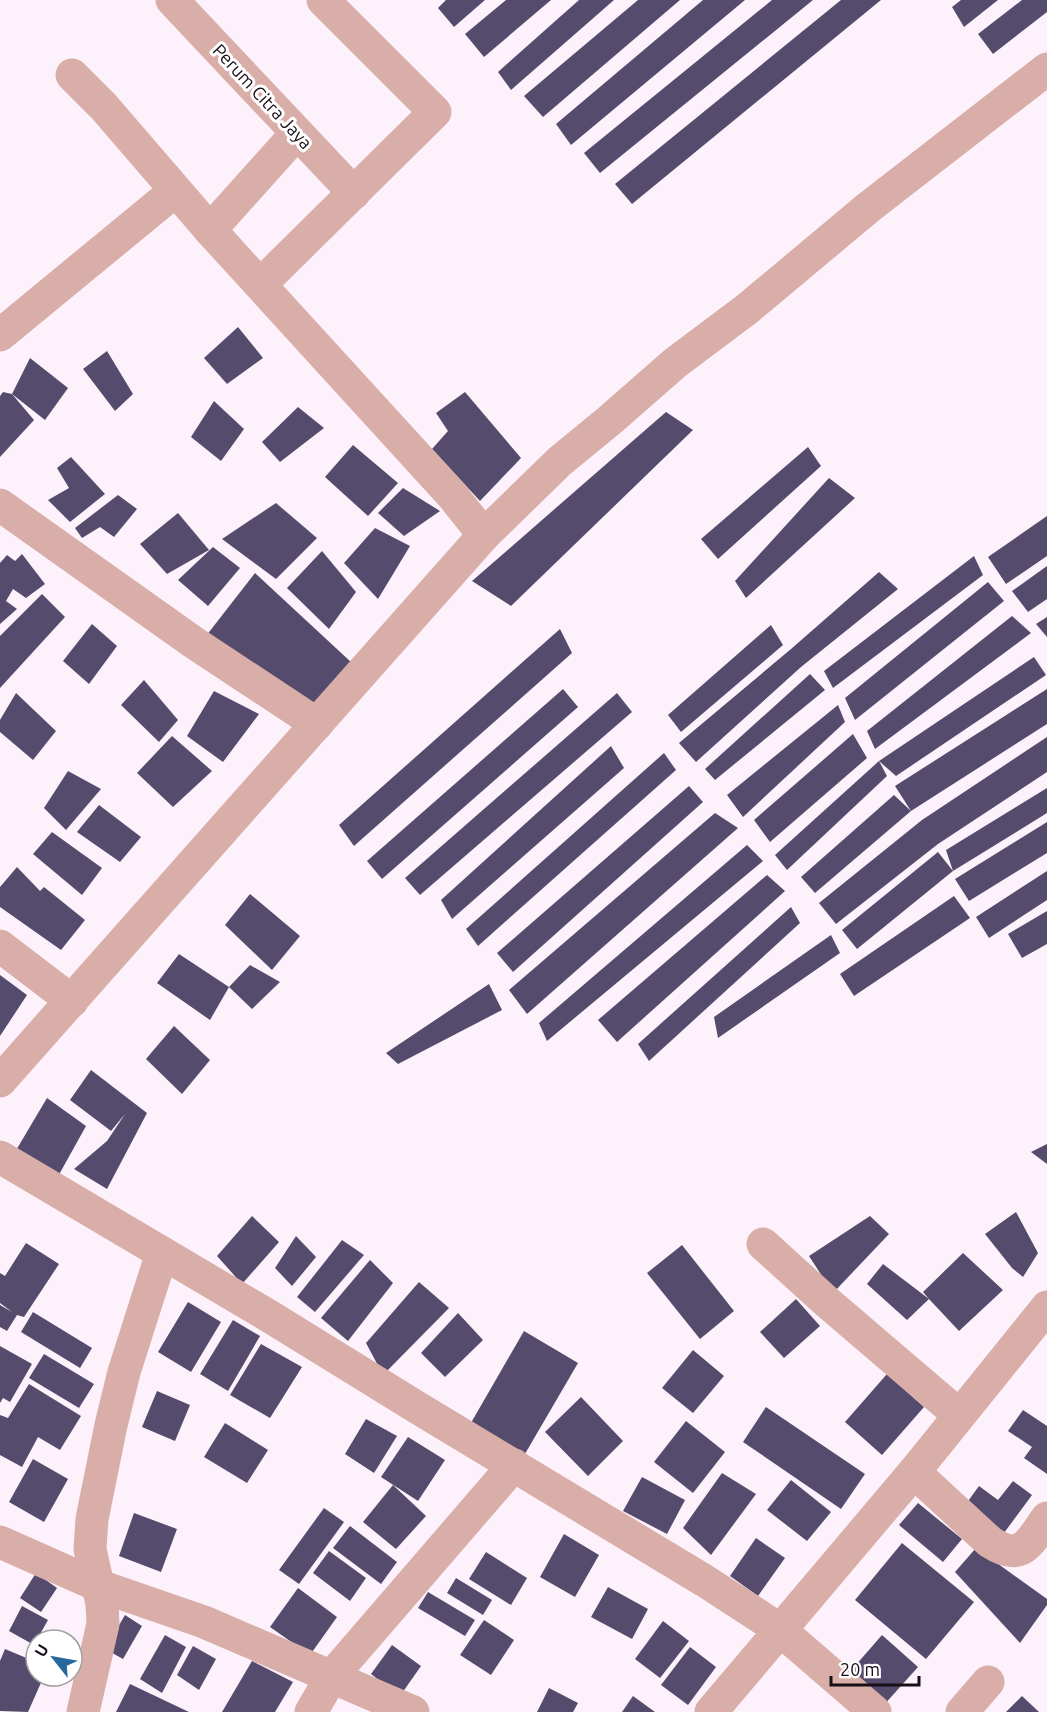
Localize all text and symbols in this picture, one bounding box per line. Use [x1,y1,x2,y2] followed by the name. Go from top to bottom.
[209,40,317,152] street label: Perum Citra Jaya
[24,1628,84,1688] north arrow
[31,1641,52,1660] text: U
[831,1649,920,1687] scale bar
[840,1659,880,1679] text: 20 m

